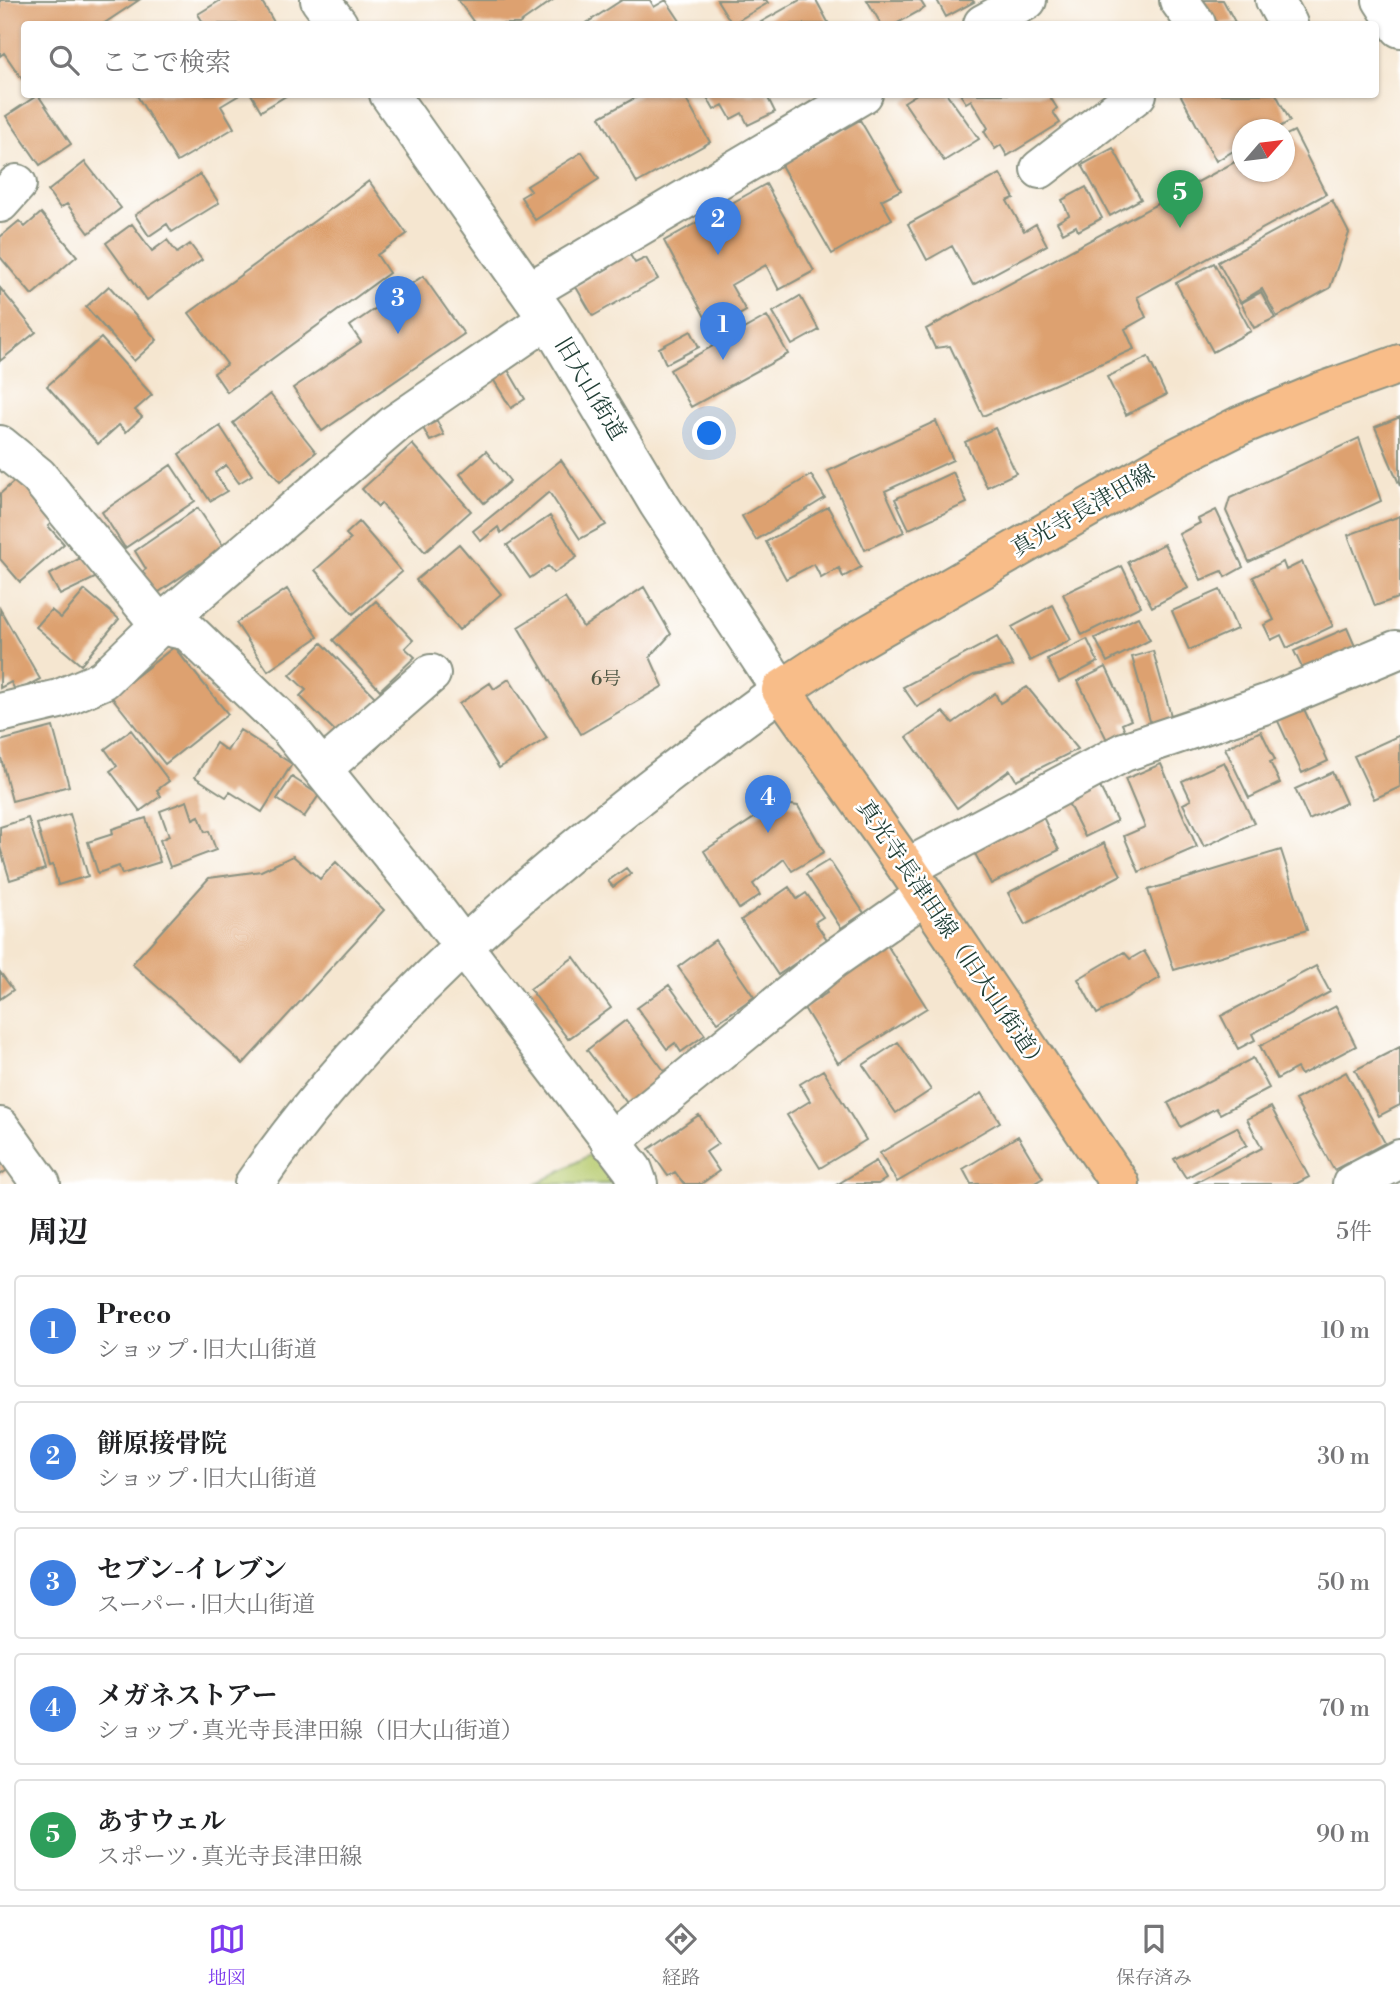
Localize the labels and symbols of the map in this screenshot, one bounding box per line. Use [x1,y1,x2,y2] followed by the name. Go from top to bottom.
[1232,119,1295,182] north arrow
[1157,170,1203,228] pin: 5
[695,197,741,255] pin: 2
[375,276,421,334] pin: 3
[700,302,746,360] pin: 1
[548,333,632,445] street label: 旧大山街道
[692,416,726,450] your location
[1006,459,1160,563] street label: 真光寺長津田線
[591,667,621,691] house number: 6号
[745,775,791,833] pin: 4
[850,795,1054,1077] street label: 真光寺長津田線（旧大山街道）

